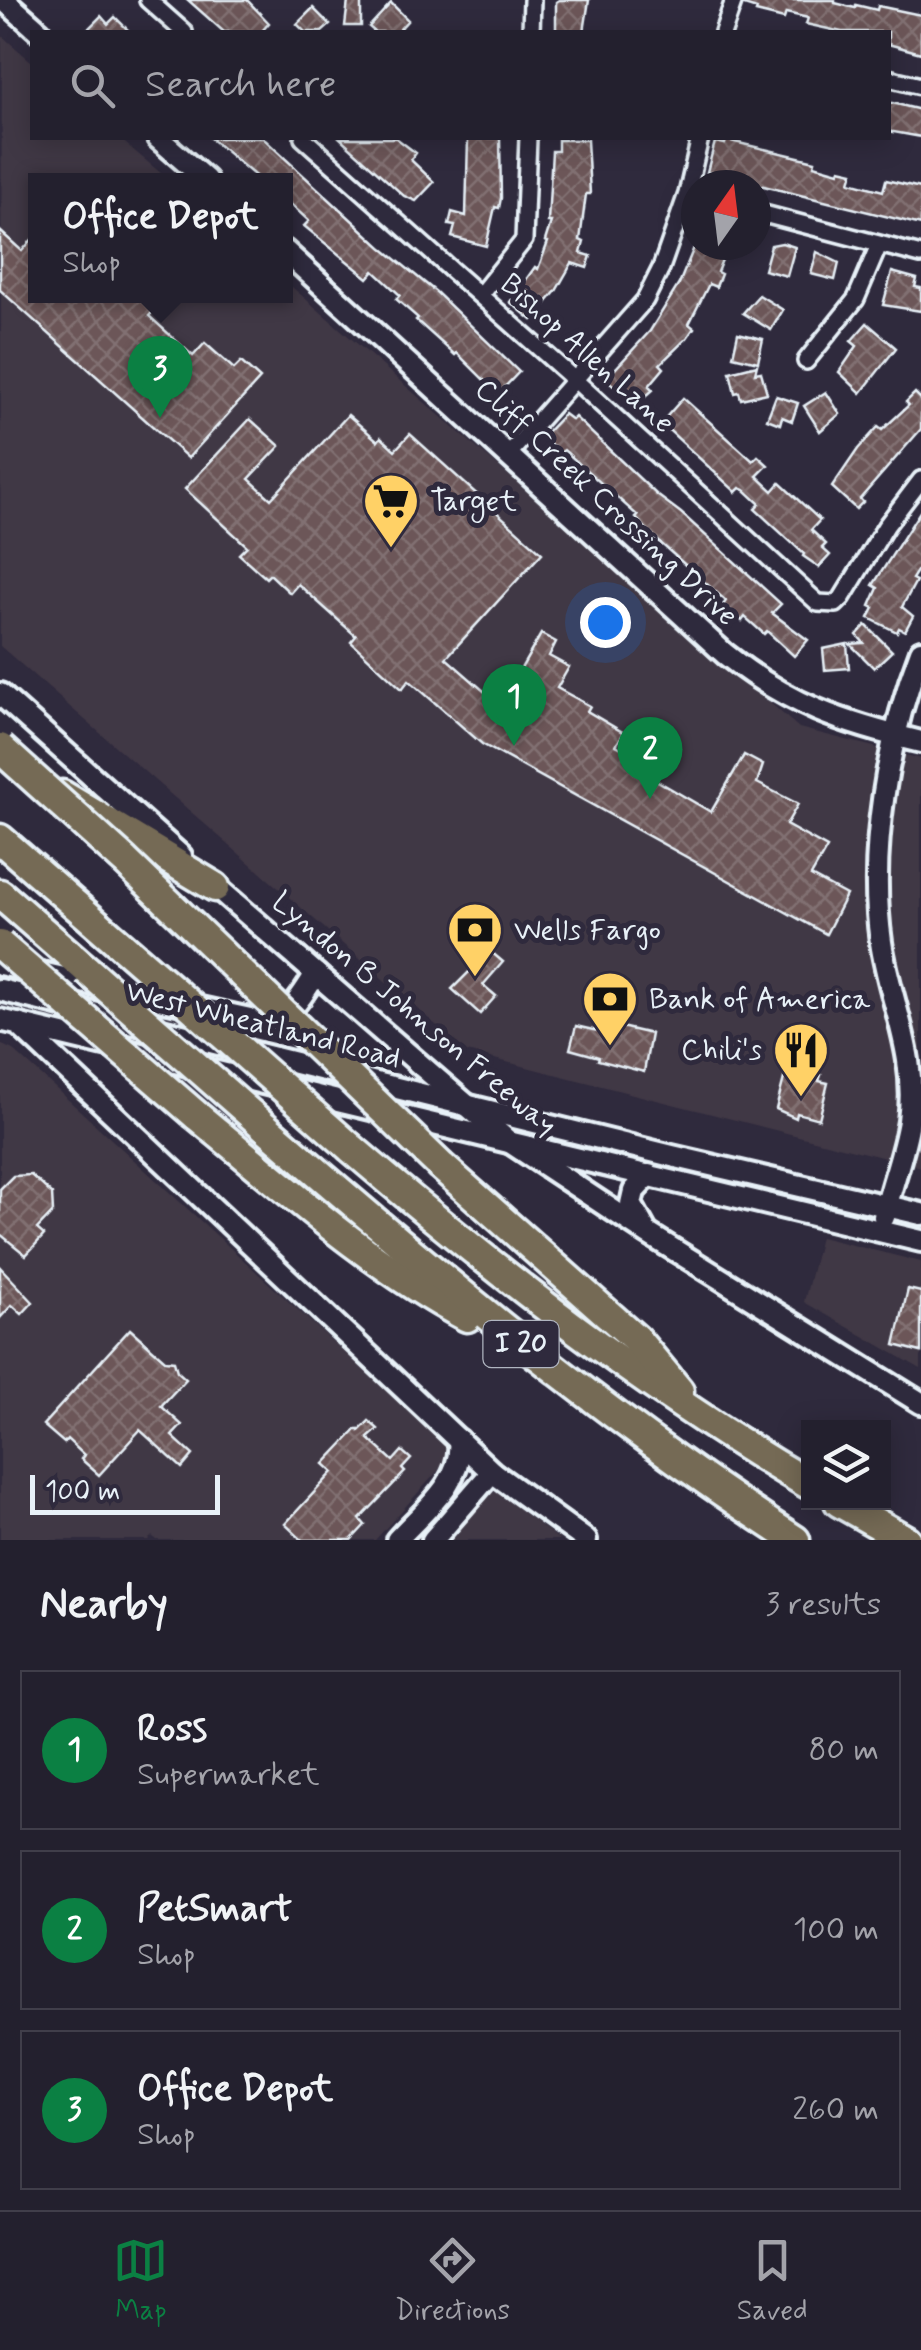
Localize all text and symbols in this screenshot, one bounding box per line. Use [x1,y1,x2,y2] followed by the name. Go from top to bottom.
[30,30,891,140] search box
[65,58,120,113] icon: search
[145,61,336,110] text: Search here
[681,170,771,260] north arrow
[28,173,293,303] popup
[62,193,259,242] text: Office Depot
[62,242,121,284] text: Shop
[491,265,683,443] street label: Bishop Allen Lane
[128,336,192,418] pin: 3
[466,371,746,635] street label: Cliff Creek Crossing Drive
[361,471,421,550] supermarket icon: Target
[430,482,517,523] place label: Target
[580,597,631,648] your location
[482,664,546,746] pin: 1
[618,716,682,799] pin: 2
[263,883,565,1145] street label: Lyndon B Johnson Freeway
[445,900,505,979] bank icon: Wells Fargo
[514,911,661,950] place label: Wells Fargo
[580,969,640,1048] bank icon: Bank of America
[122,972,404,1078] street label: West Wheatland Road
[649,980,871,1019] place label: Bank of America
[771,1020,831,1099] restaurant icon: Chili's
[681,1031,762,1070] place label: Chili's
[484,1321,558,1367] road number: I 20
[801,1420,891,1510] map controls
[801,1420,891,1510] button: layers
[30,1470,220,1514] scale bar
[45,1474,120,1511] text: 100 m
[40,1578,168,1633] text: Nearby
[765,1584,881,1626] text: 3 results
[137,1705,207,1754] text: Ross
[67,1729,82,1771] text: 1
[809,1729,879,1771] text: 80 m
[137,1754,320,1796] text: Supermarket
[137,1885,292,1934] text: PetSmart
[67,1909,82,1951] text: 2
[793,1909,879,1951] text: 100 m
[137,1934,196,1976] text: Shop
[137,2065,333,2114] text: Office Depot
[67,2089,82,2131] text: 3
[792,2089,879,2131] text: 260 m
[137,2114,196,2156] text: Shop
[113,2233,168,2330] tab: Map
[395,2233,510,2330] tab: Directions
[737,2233,808,2330] tab: Saved

